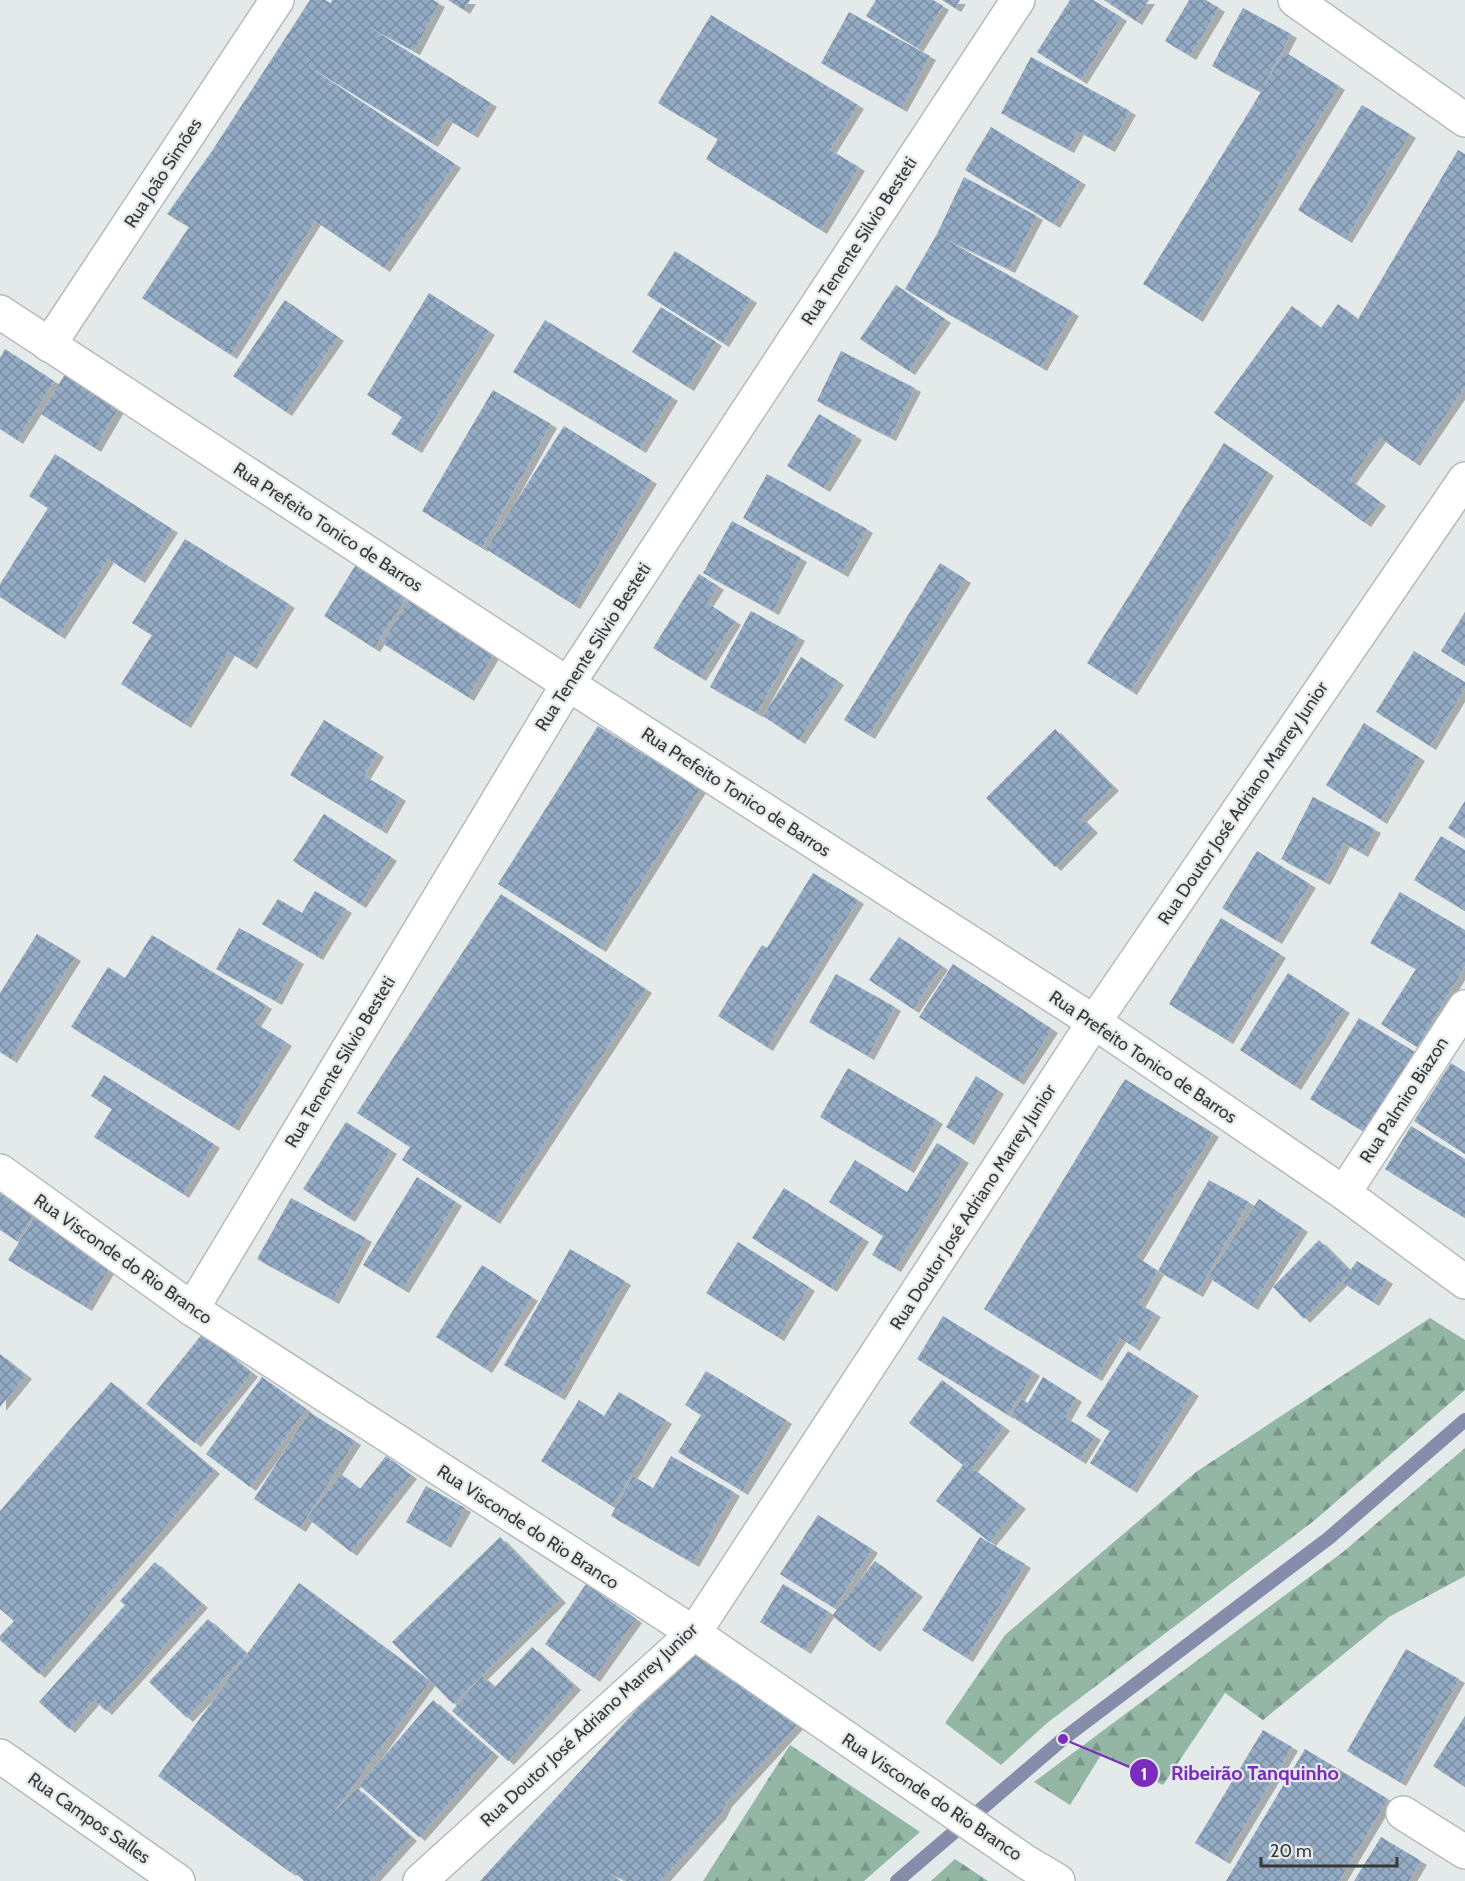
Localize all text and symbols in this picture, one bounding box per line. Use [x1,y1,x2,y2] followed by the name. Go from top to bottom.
[119,114,207,232] street label: Rua João Simões
[796,153,922,329] street label: Rua Tenente Silvio Besteti
[229,457,427,597] street label: Rua Prefeito Tonico de Barros
[530,559,656,735] street label: Rua Tenente Silvio Besteti
[1153,677,1333,929] street label: Rua Doutor José Adriano Marrey Junior
[637,722,835,862] street label: Rua Prefeito Tonico de Barros
[280,972,400,1152] street label: Rua Tenente Silvio Besteti
[1045,986,1241,1128] street label: Rua Prefeito Tonico de Barros
[1355,1033,1453,1167] street label: Rua Palmiro Biazon
[885,1080,1061,1334] street label: Rua Doutor José Adriano Marrey Junior
[30,1189,216,1329] street label: Rua Visconde do Rio Branco
[433,1460,623,1594] street label: Rua Visconde do Rio Branco
[476,1618,702,1831] street label: Rua Doutor José Adriano Marrey Junior
[838,1729,1026,1866] street label: Rua Visconde do Rio Branco
[1129,1754,1351,1792] callout: Ribeirão Tanquinho
[1171,1761,1339,1785] text: Ribeirão Tanquinho
[1141,1763,1147,1785] text: 1
[24,1768,154,1868] street label: Rua Campos Salles
[1261,1830,1398,1868] scale bar
[1270,1840,1312,1862] text: 20 m

